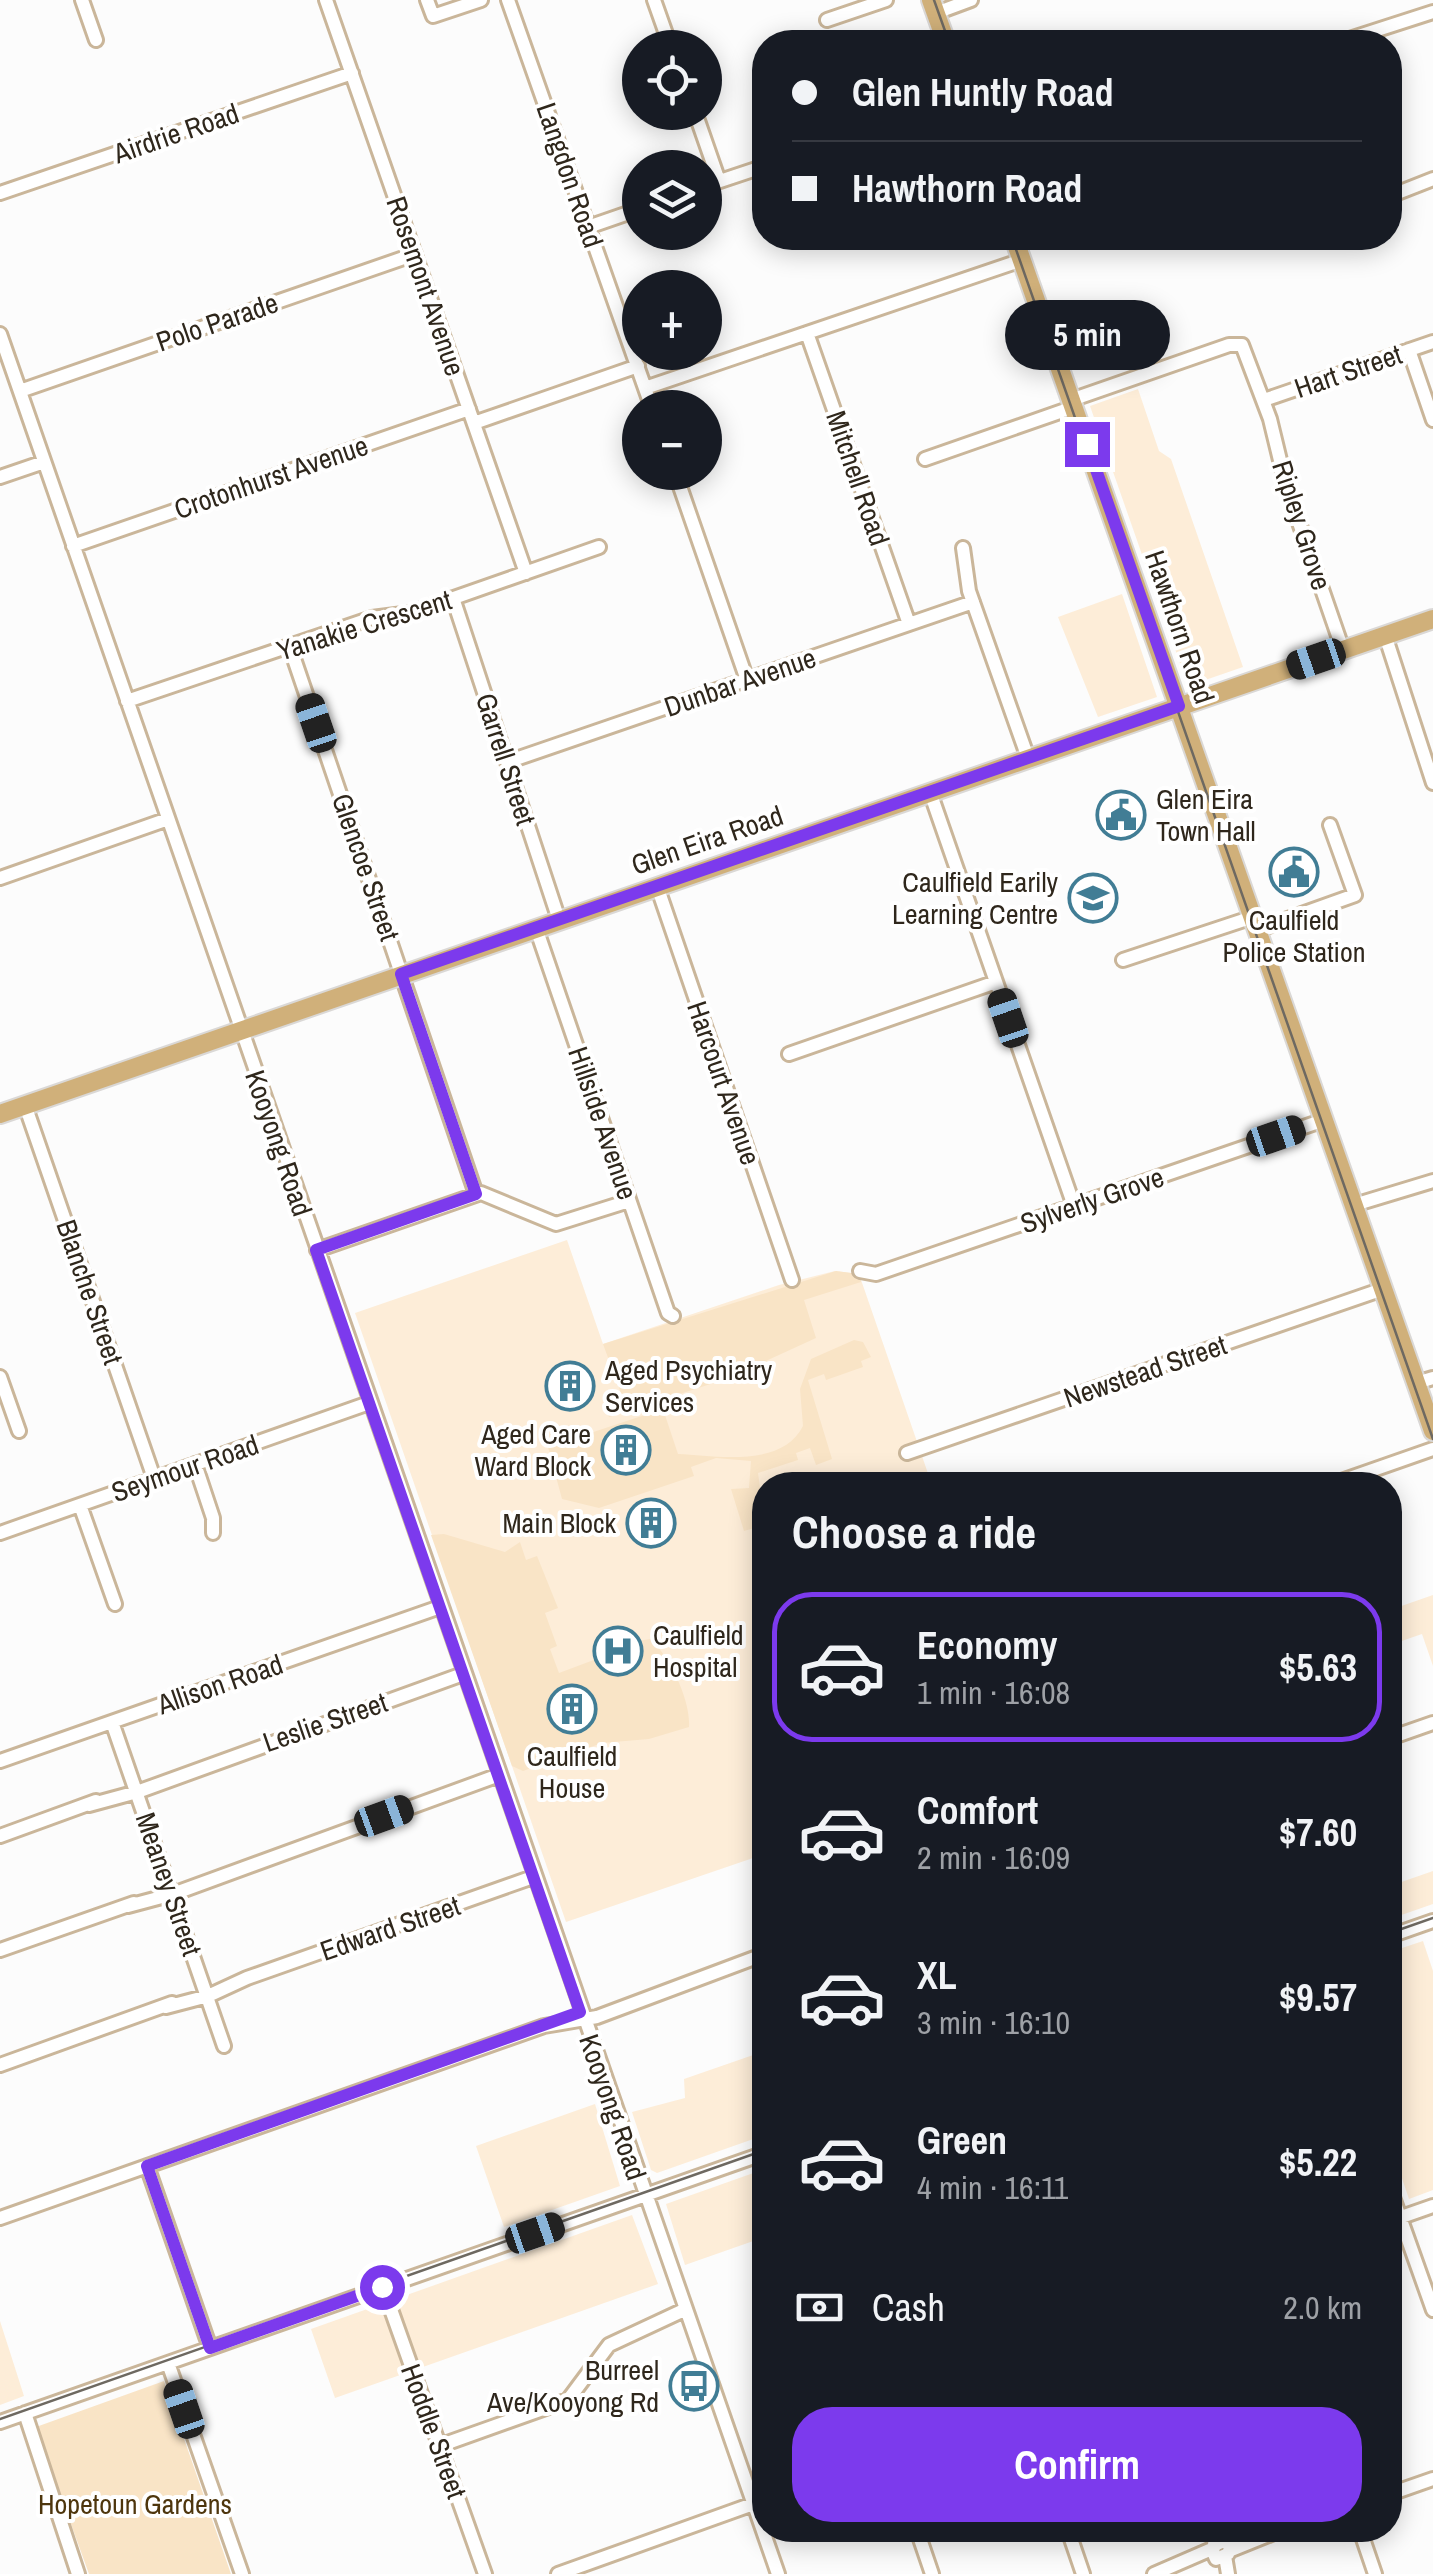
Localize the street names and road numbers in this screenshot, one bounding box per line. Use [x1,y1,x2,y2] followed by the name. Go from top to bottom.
[107,94,244,172] street label: Airdrie Road
[528,98,612,252] street label: Langdon Road
[378,191,474,381] street label: Rosemont Avenue
[151,283,283,361] street label: Polo Parade
[1289,335,1407,407] street label: Hart Street
[817,405,899,551] street label: Mitchell Road
[169,426,373,528] street label: Crotonhurst Avenue
[1263,455,1341,595] street label: Ripley Grove
[1136,545,1224,709] street label: Hawthorn Road
[272,580,456,670] street label: Yanakie Crescent
[659,638,821,726] street label: Dunbar Avenue
[467,688,545,830] street label: Garrell Street
[323,788,409,946] street label: Glencoe Street
[626,796,788,884] street label: Glen Eira Road
[678,996,770,1170] street label: Harcourt Avenue
[559,1042,647,1204] street label: Hillside Avenue
[236,1065,322,1221] street label: Kooyong Road
[1015,1158,1169,1242] street label: Sylverly Grove
[48,1215,132,1369] street label: Blanche Street
[1059,1325,1231,1417] street label: Newstead Street
[106,1425,264,1511] street label: Seymour Road
[151,1645,288,1723] street label: Allison Road
[258,1683,392,1761] street label: Leslie Street
[127,1807,211,1961] street label: Meaney Street
[315,1886,465,1970] street label: Edward Street
[570,2029,656,2185] street label: Kooyong Road
[392,2359,476,2503] street label: Hoddle Street

